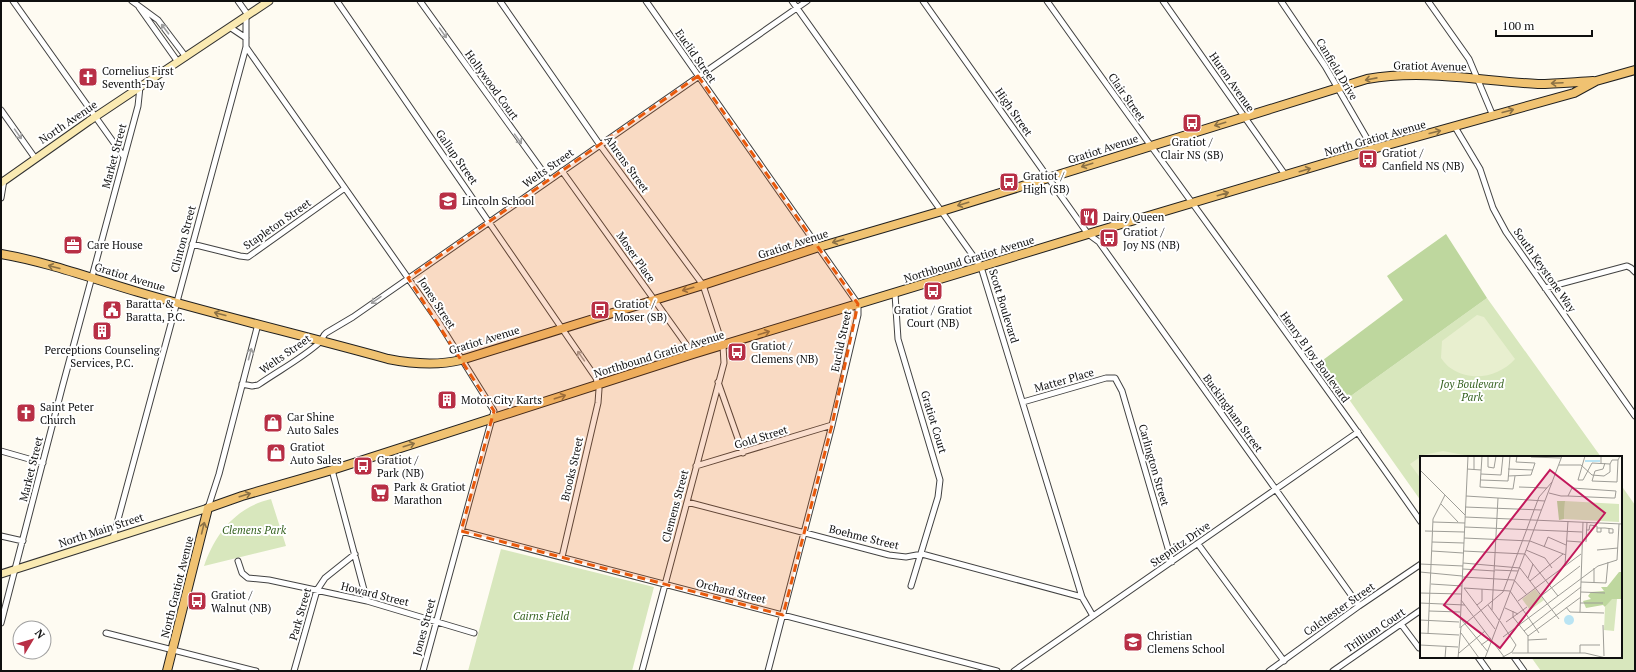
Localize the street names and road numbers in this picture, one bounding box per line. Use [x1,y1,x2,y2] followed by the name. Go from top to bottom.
[672,26,720,86] street label: Euclid Street
[1313,36,1361,103] street label: Canfield Drive
[462,47,522,123] street label: Hollywood Court
[1206,49,1258,115] street label: Huron Avenue
[1393,58,1467,74] street label: Gratiot Avenue
[1105,70,1149,124] street label: Clair Street
[992,85,1036,139] street label: High Street
[36,97,100,147] street label: North Avenue
[1323,117,1428,159] street label: North Gratiot Avenue
[99,122,129,190] street label: Market Street
[433,127,481,187] street label: Gallup Street
[1066,131,1140,167] street label: Gratiot Avenue
[602,133,652,195] street label: Ahrens Street
[520,145,576,191] street label: Welts Street
[240,196,314,252] street label: Stapleton Street
[167,204,199,274] street label: Clinton Street
[1511,225,1579,315] street label: South Keystone Way
[756,226,830,262] street label: Gratiot Avenue
[613,229,659,285] street label: Moser Place
[902,232,1036,286] street label: Northbound Gratiot Avenue
[93,260,168,295] street label: Gratiot Avenue
[986,267,1022,345] street label: Scott Boulevard
[415,275,459,331] street label: Jones Street
[828,309,854,373] street label: Euclid Street
[1277,309,1353,405] street label: Henry B Joy Boulevard
[447,322,522,357] street label: Gratiot Avenue
[592,327,726,381] street label: Northbound Gratiot Avenue
[257,331,313,377] street label: Welts Street
[1032,365,1096,395] street label: Matter Place
[1200,371,1266,455] street label: Buckingham Street
[918,389,950,455] street label: Gratiot Court
[733,422,789,452] street label: Gold Street
[1136,422,1172,508] street label: Carlington Street
[16,435,46,503] street label: Market Street
[558,435,586,503] street label: Brooks Street
[659,468,691,544] street label: Clemens Street
[57,510,145,550] street label: North Main Street
[1147,518,1213,570] street label: Stepnitz Drive
[827,522,901,552] street label: Boehme Street
[158,534,197,640] street label: North Gratiot Avenue
[694,576,768,606] street label: Orchard Street
[339,579,411,609] street label: Howard Street
[1301,579,1377,639] street label: Colchester Street
[286,586,314,642] street label: Park Street
[410,597,438,657] street label: Jones Street
[1342,605,1408,655] street label: Trillium Court

